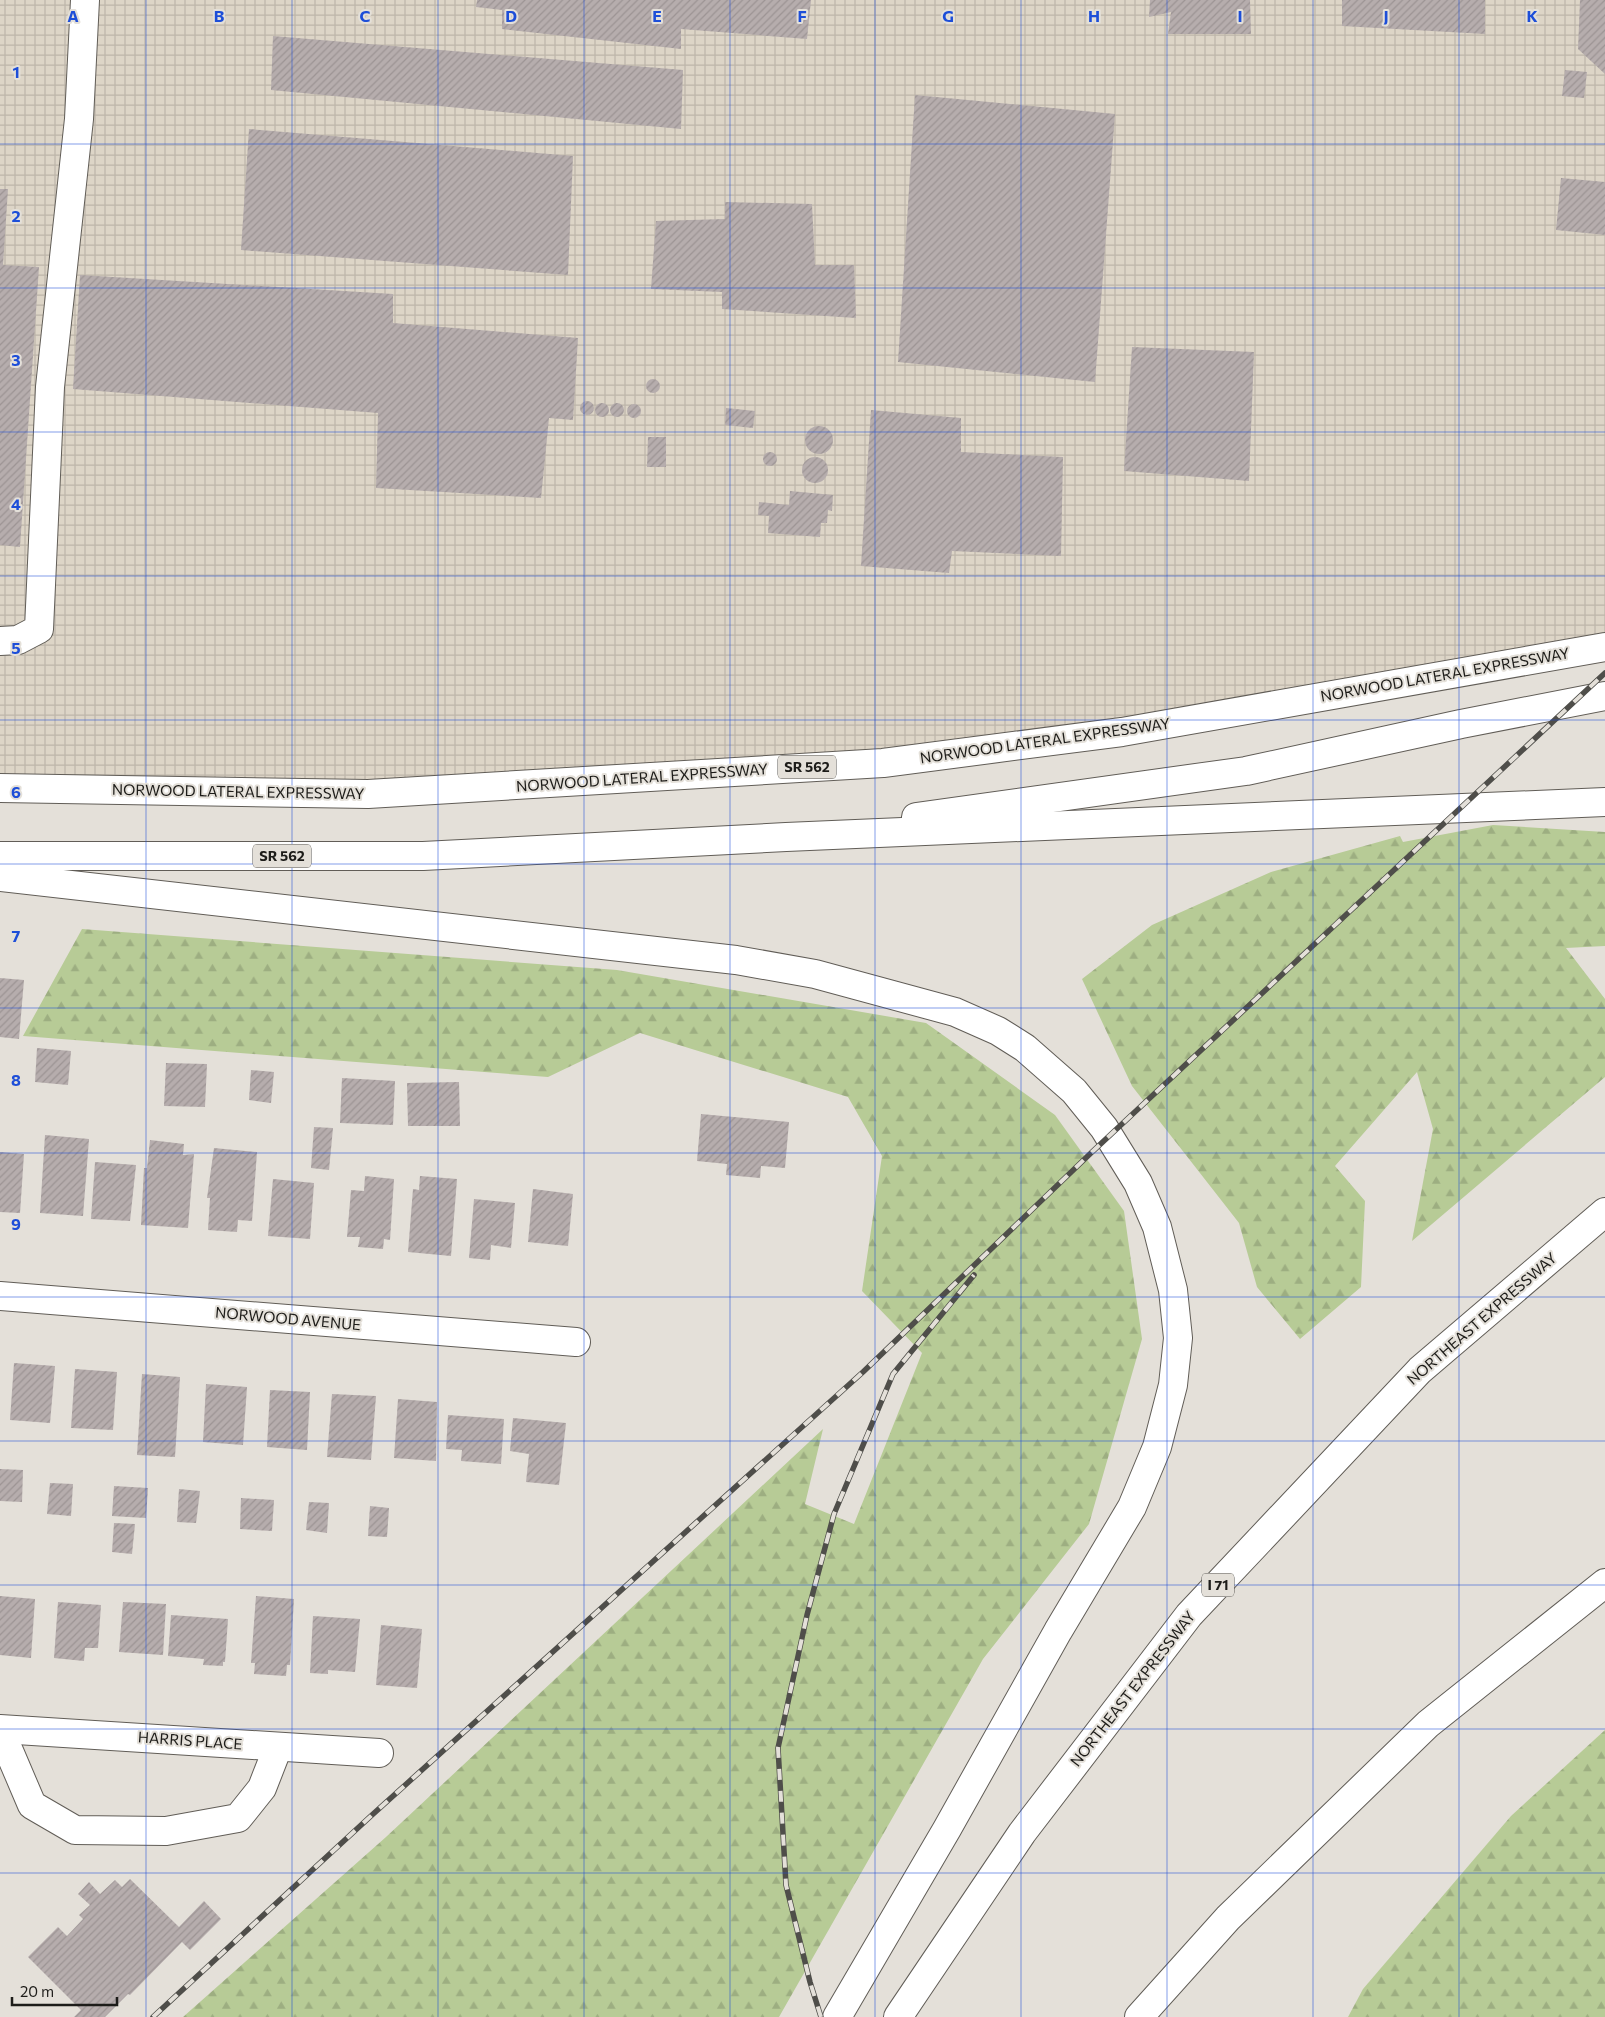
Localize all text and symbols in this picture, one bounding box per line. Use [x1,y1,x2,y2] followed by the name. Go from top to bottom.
[67,6,79,25] text: A
[214,6,225,25] text: B
[360,6,371,25] text: C
[505,6,517,25] text: D
[652,6,662,25] text: E
[797,6,807,25] text: F
[942,6,954,25] text: G
[1088,6,1100,25] text: H
[1237,6,1243,25] text: I
[1383,6,1389,25] text: J
[1526,6,1538,25] text: K
[12,62,20,81] text: 1
[11,206,21,225] text: 2
[11,350,21,369] text: 3
[11,494,21,513] text: 4
[11,638,21,657] text: 5
[1319,643,1571,705] street label: NORWOOD LATERAL EXPRESSWAY
[919,713,1171,766] street label: NORWOOD LATERAL EXPRESSWAY
[778,756,836,779] road number: SR 562
[515,759,769,795] street label: NORWOOD LATERAL EXPRESSWAY
[112,780,365,802] street label: NORWOOD LATERAL EXPRESSWAY
[11,782,21,801] text: 6
[253,844,311,868] road number: SR 562
[12,926,21,945] text: 7
[11,1070,21,1089] text: 8
[11,1214,21,1233] text: 9
[1403,1248,1560,1388] street label: NORTHEAST EXPRESSWAY
[214,1303,362,1333] street label: NORWOOD AVENUE
[1202,1574,1234,1596] road number: I 71
[1066,1607,1199,1770] street label: NORTHEAST EXPRESSWAY
[137,1727,243,1753] street label: HARRIS PLACE
[12,1974,118,2006] scale bar
[20,1982,54,2000] text: 20 m

